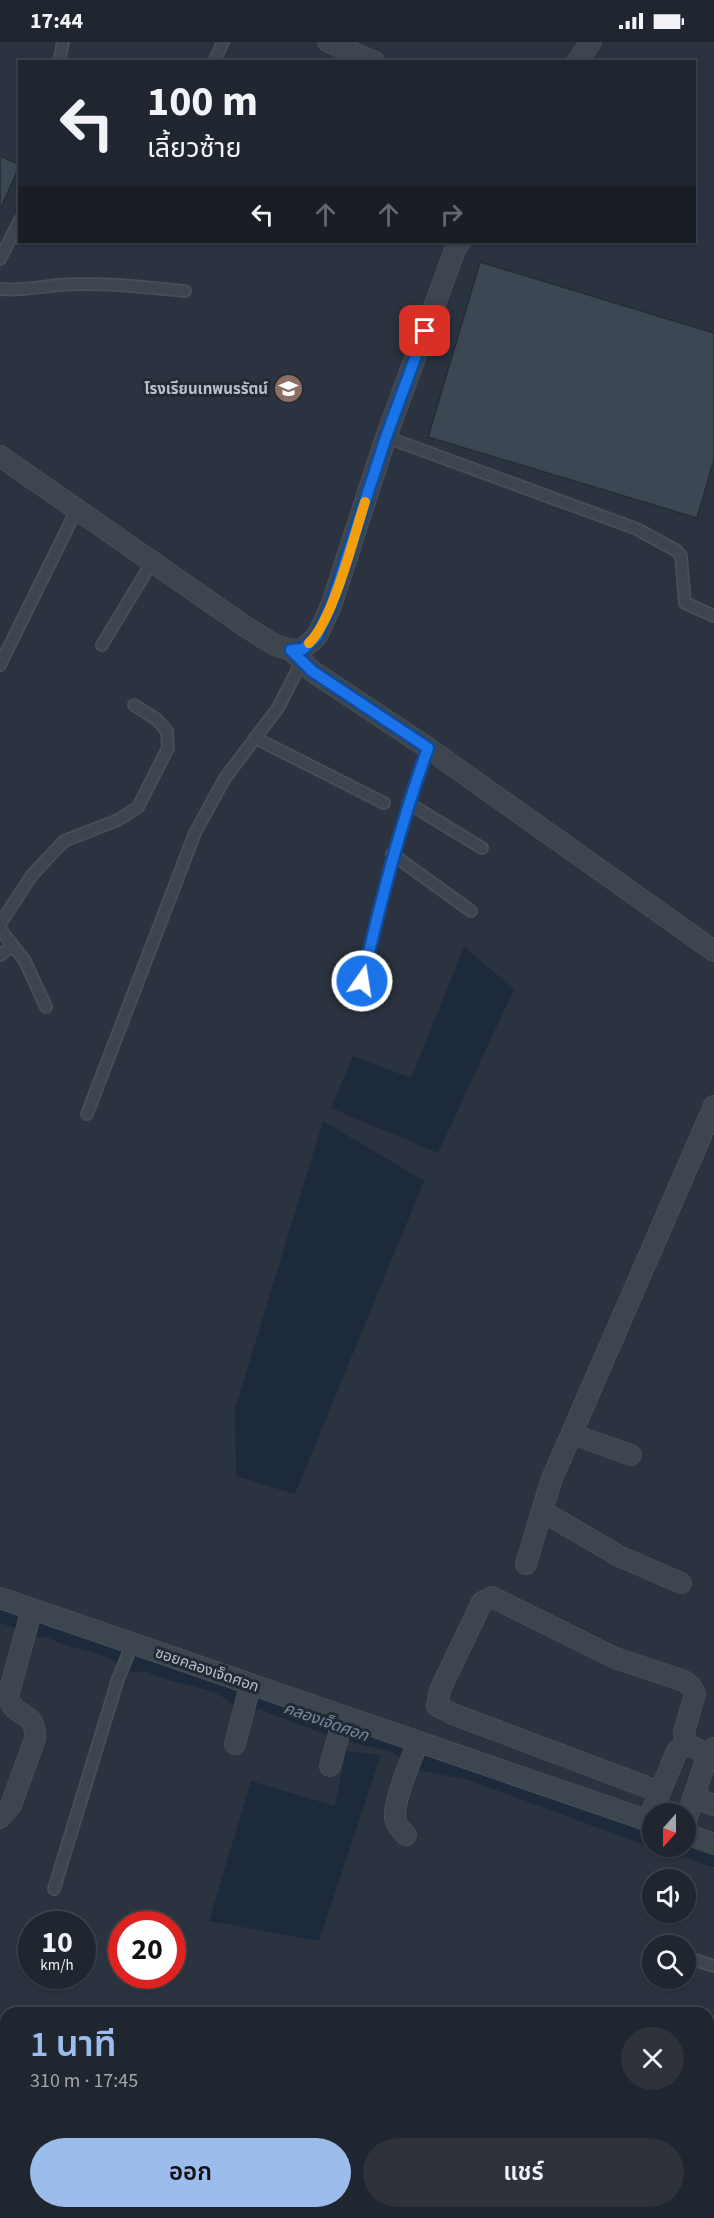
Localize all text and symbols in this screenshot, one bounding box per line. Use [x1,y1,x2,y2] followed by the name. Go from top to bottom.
[30,5,83,37] text: 17:44
[147,72,258,132] text: 100 m
[48,84,126,162] icon: left
[147,129,241,168] text: เลี้ยวซ้าย
[246,198,279,231] icon: left
[309,198,342,231] icon: ahead
[372,198,405,231] icon: ahead
[435,198,468,231] icon: right
[399,305,450,356] pin
[408,314,441,347] icon: arrive
[273,373,305,405] school or university icon: โรงเรียนเทพนรรัตน์
[144,379,268,400] place label: โรงเรียนเทพนรรัตน์
[330,949,394,1013] position arrow
[152,1642,262,1698] street label: ซอยคลองเจ็ดศอก
[281,1697,373,1747] water label: คลองเจ็ดศอก
[642,1803,696,1857] north arrow
[642,1803,696,1989] map controls
[642,1869,696,1923] button: sound
[108,1911,186,1989] speed limit sign: 20
[41,1921,73,1964] text: 10
[642,1935,696,1989] button: search
[40,1955,74,1976] text: km/h
[30,2019,116,2070] text: 1 นาที
[621,2027,684,2090] button: close
[30,2067,138,2095] text: 310 m · 17:45
[30,2138,351,2207] button: ออก
[363,2138,684,2207] button: แชร์

